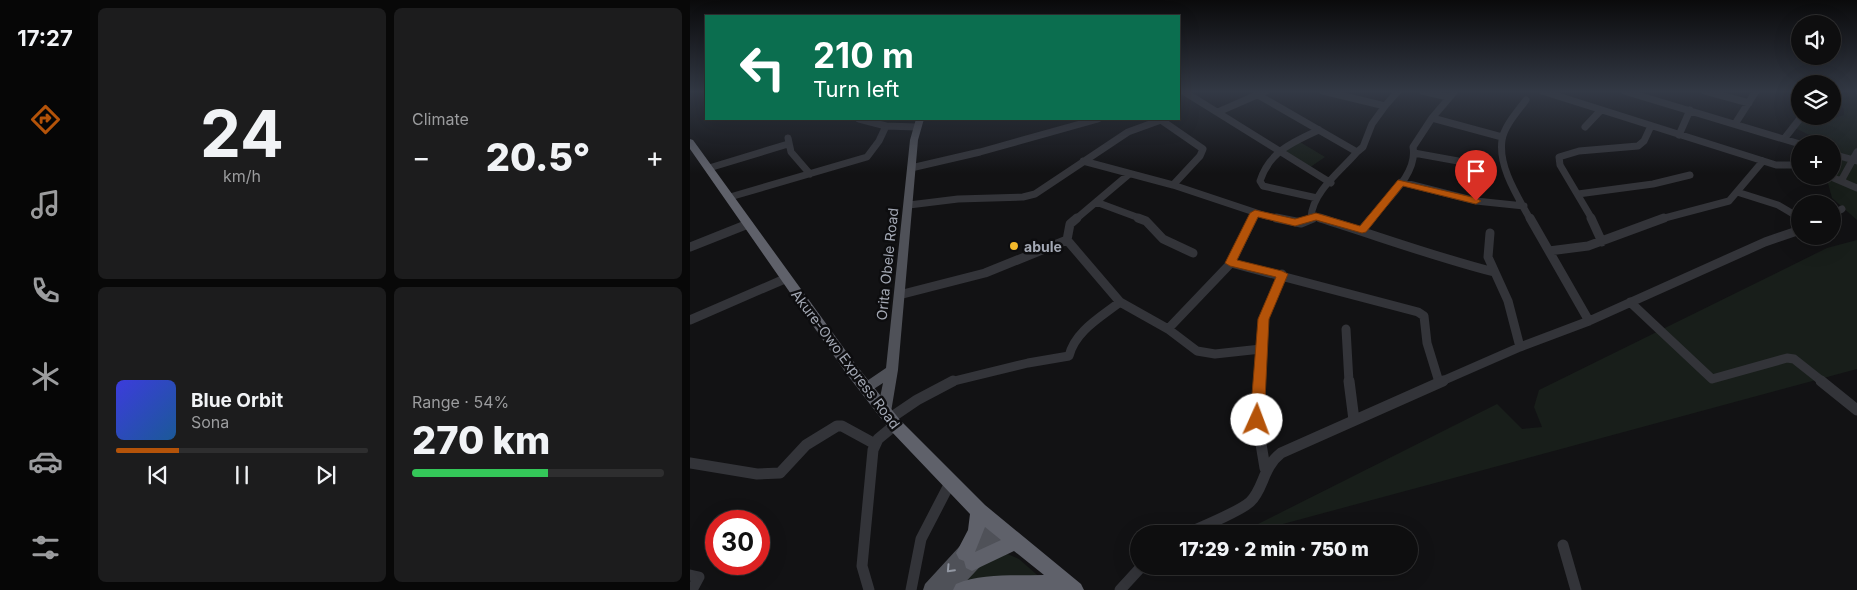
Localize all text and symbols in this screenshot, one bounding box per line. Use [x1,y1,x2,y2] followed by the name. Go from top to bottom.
[1791,15,1841,245] map controls
[1791,15,1841,65] button: sound
[17,25,73,51] text: 17:27
[813,34,914,76] text: 210 m
[730,35,795,100] icon: left
[1791,75,1841,125] button: layers
[813,76,899,102] text: Turn left
[200,94,284,173] text: 24
[28,102,63,137] icon: directions
[412,109,469,129] text: Climate
[486,134,590,180] text: 20.5°
[1791,135,1841,185] button: +
[412,140,431,174] text: −
[645,140,664,174] text: +
[1455,150,1497,201] pin
[1462,157,1490,185] icon: arrive
[223,166,261,186] text: km/h
[28,187,63,222] icon: music
[1791,195,1841,245] button: −
[873,207,901,321] street label: Orita Obele Road
[1024,238,1062,255] place label: abule
[1008,240,1020,252] marker: abule
[28,273,63,308] icon: phone
[788,286,904,432] street label: Akure-Owo Express Road
[28,359,63,394] icon: climate
[191,389,283,412] text: Blue Orbit
[412,392,509,412] text: Range · 54%
[1230,393,1282,445] position arrow
[191,412,229,432] text: Sona
[412,417,550,463] text: 270 km
[28,444,63,479] icon: car
[144,461,172,489] icon: previous
[228,461,256,489] icon: pause
[312,461,340,489] icon: next
[705,510,770,575] speed limit sign: 30
[28,530,63,565] icon: filters
[1179,538,1369,561] text: 17:29 · 2 min · 750 m
[947,563,956,572] one-way arrow

